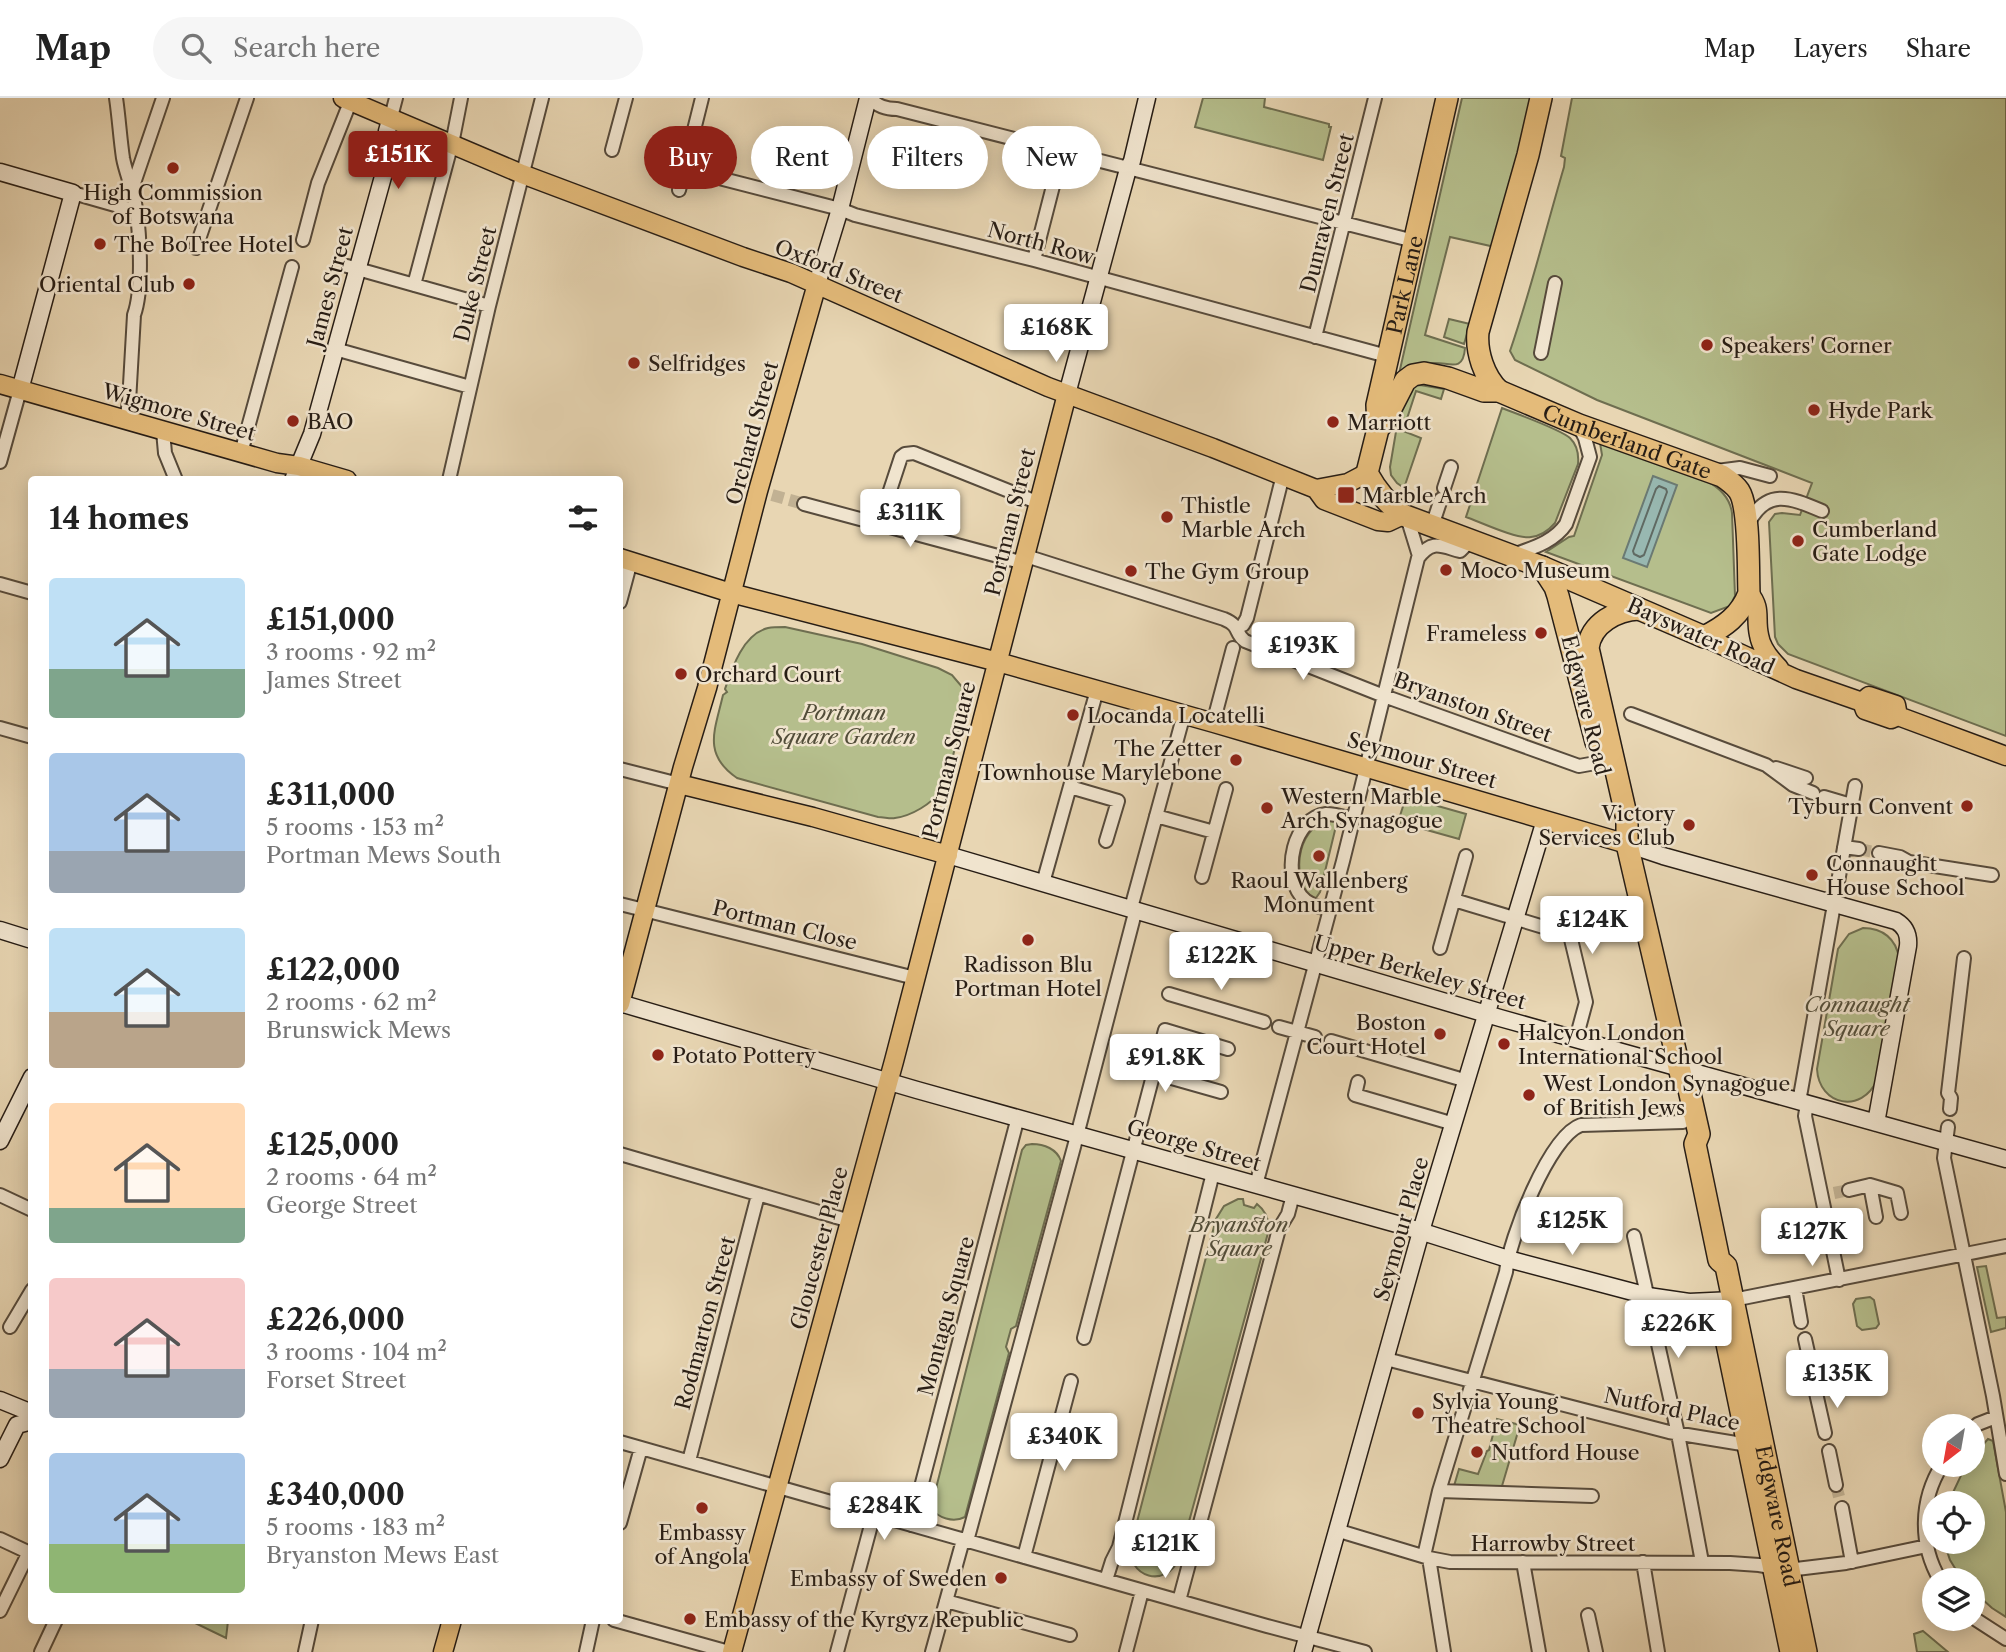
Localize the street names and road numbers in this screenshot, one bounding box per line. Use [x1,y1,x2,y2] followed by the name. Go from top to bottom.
[1295,130,1359,295] street label: Dunraven Street
[985,217,1098,269] street label: North Row
[301,223,358,353] street label: James Street
[449,223,502,344] street label: Duke Street
[1381,233,1428,337] street label: Park Lane
[771,234,907,308] street label: Oxford Street
[721,358,783,508] street label: Orchard Street
[99,378,259,446] street label: Wigmore Street
[1539,399,1715,484] street label: Cumberland Gate
[980,445,1041,598] street label: Portman Street
[1624,592,1779,680] street label: Bayswater Road
[1556,632,1616,778] street label: Edgware Road
[1391,667,1556,747] street label: Bryanston Street
[917,679,981,841] street label: Portman Square
[1344,727,1500,793] street label: Seymour Street
[710,895,860,955] street label: Portman Close
[1311,930,1529,1014] street label: Upper Berkeley Street
[1124,1114,1264,1176] street label: George Street
[1368,1154,1434,1304] street label: Seymour Place
[785,1164,853,1332] street label: Gloucester Place
[670,1233,740,1413] street label: Rodmarton Street
[913,1233,979,1399] street label: Montagu Square
[1602,1382,1742,1436] street label: Nutford Place
[1751,1443,1805,1589] street label: Edgware Road
[1471,1531,1636,1556] street label: Harrowby Street

